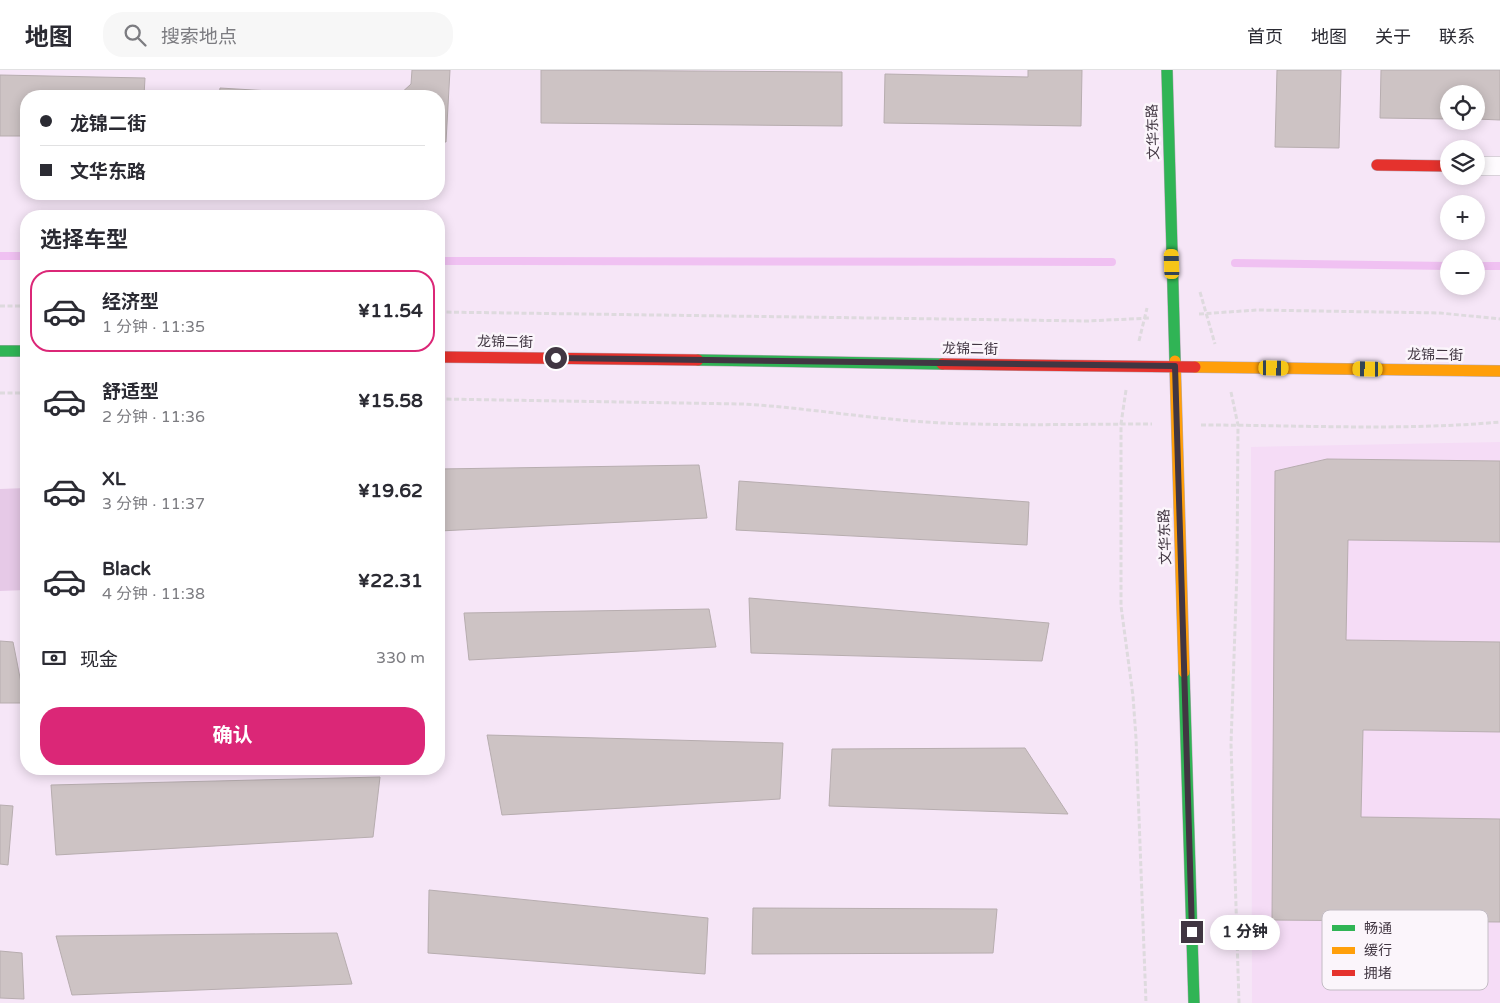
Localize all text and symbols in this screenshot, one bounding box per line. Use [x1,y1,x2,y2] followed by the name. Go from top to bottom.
[103,12,453,57] search box
[121,21,149,49] icon: search
[25,23,73,52] text: 地图
[161,26,237,48] text: 搜索地点
[1247,26,1283,48] text: 首页
[1311,26,1347,48] text: 地图
[1375,26,1411,48] text: 关于
[1439,26,1475,48] text: 联系
[1440,85,1485,295] map controls
[1440,85,1485,130] button: locate
[1144,104,1162,160] street label: 文华东路
[70,113,146,135] text: 龙锦二街
[1440,140,1485,185] button: layers
[70,161,146,183] text: 文华东路
[1440,195,1485,240] button: +
[40,227,128,253] text: 选择车型
[1163,249,1180,279] car
[1440,250,1485,295] button: −
[42,289,87,334] icon: car
[102,291,159,313] text: 经济型
[358,300,423,322] text: ¥11.54
[102,317,205,337] text: 1 分钟 · 11:35
[477,333,533,351] street label: 龙锦二街
[942,340,998,358] street label: 龙锦二街
[1407,346,1463,364] street label: 龙锦二街
[545,347,567,369] route start
[1258,360,1289,376] car
[1352,361,1383,377] car
[42,379,87,424] icon: car
[102,381,159,403] text: 舒适型
[358,390,423,412] text: ¥15.58
[102,407,205,427] text: 2 分钟 · 11:36
[102,468,126,490] text: XL
[42,469,87,514] icon: car
[358,480,423,502] text: ¥19.62
[102,494,205,514] text: 3 分钟 · 11:37
[1156,509,1174,565] street label: 文华东路
[102,558,151,580] text: Black
[42,559,87,604] icon: car
[358,570,423,592] text: ¥22.31
[102,584,205,604] text: 4 分钟 · 11:38
[40,644,68,672] icon: cash
[376,648,425,668] text: 330 m
[80,649,118,671] text: 现金
[40,707,425,765] button: 确认
[1322,910,1488,990] legend
[1210,914,1280,950] callout: 1 分钟
[1364,920,1392,937] text: 畅通
[1181,921,1203,943] route end
[1222,922,1268,942] text: 1 分钟
[1364,942,1392,959] text: 缓行
[1364,965,1392,982] text: 拥堵

